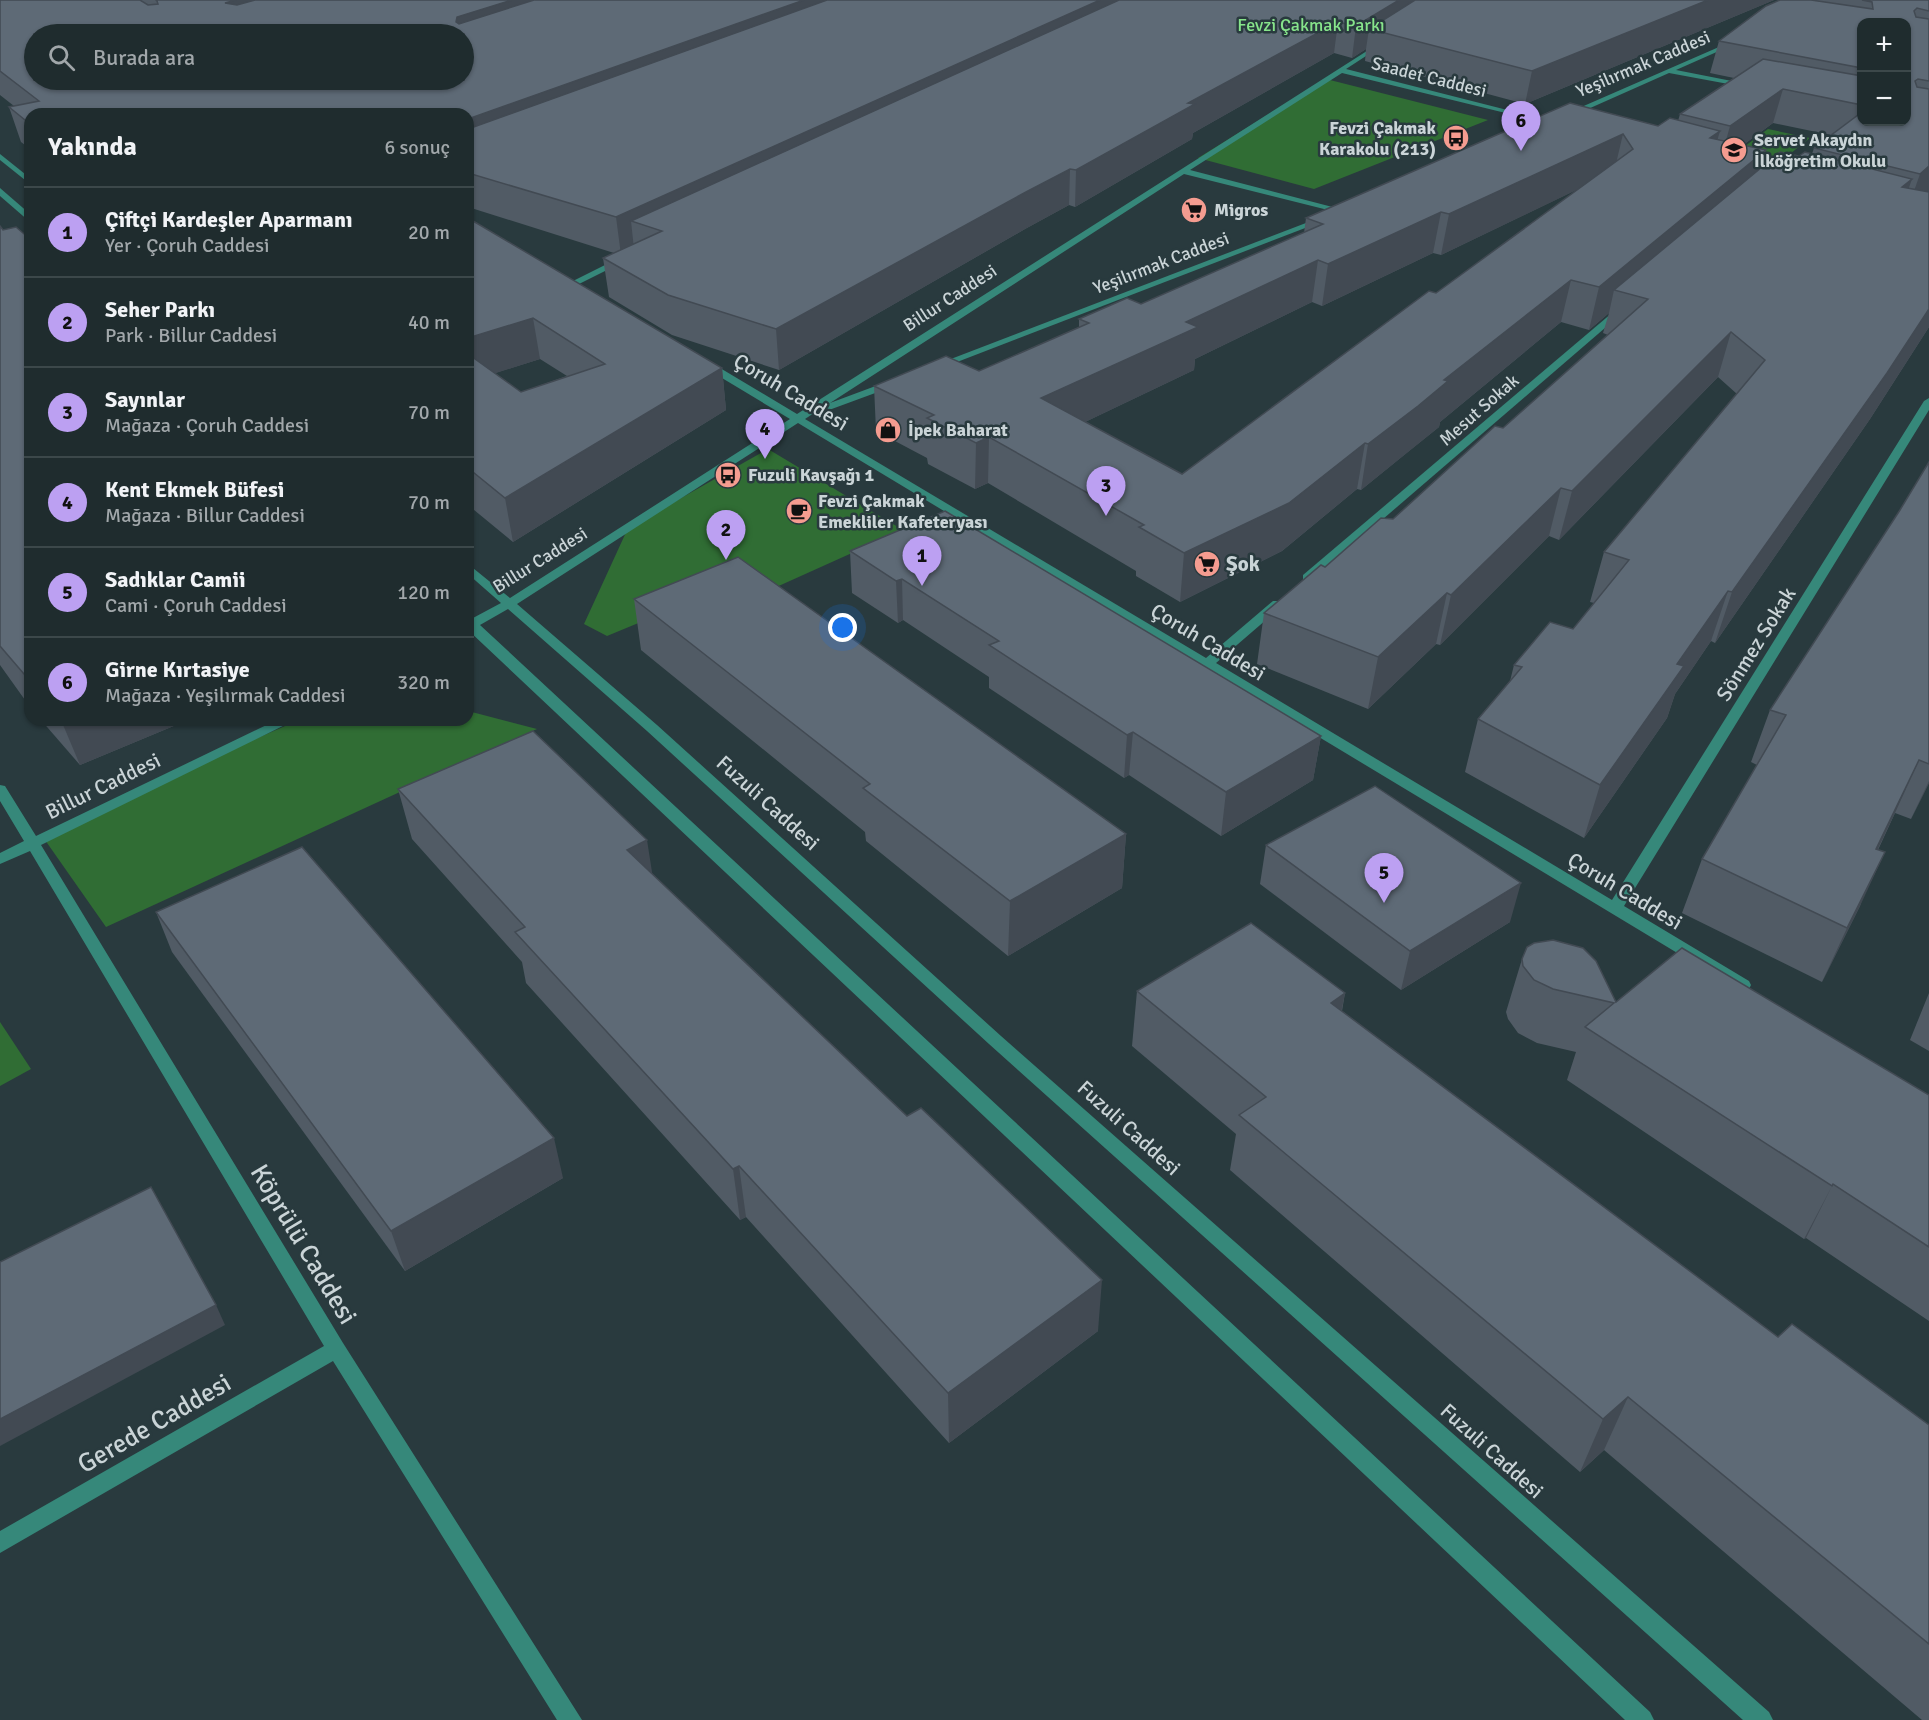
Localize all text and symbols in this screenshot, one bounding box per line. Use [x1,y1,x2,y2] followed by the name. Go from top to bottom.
[1237,14,1385,36] park label: Fevzi Çakmak Parkı
[1857,18,1911,126] map controls
[1857,18,1911,72] button: +
[24,24,474,90] search box
[1573,26,1713,102] street label: Yeşilırmak Caddesi
[45,41,78,74] icon: search
[93,44,195,71] text: Burada ara
[1369,52,1489,102] street label: Saadet Caddesi
[1857,72,1911,126] button: −
[1502,102,1540,151] pin: 6
[1319,117,1437,160] place label: Fevzi Çakmak Karakolu (213)
[1441,123,1471,153] bus stop icon: Fevzi Çakmak Karakolu (213)
[1754,129,1886,172] place label: Servet Akaydın İlköğretim Okulu
[48,131,137,163] text: Yakında
[384,135,450,160] text: 6 sonuç
[1719,135,1749,165] school or university icon: Servet Akaydın İlköğretim Okulu
[1179,195,1209,225] supermarket icon: Migros
[1214,199,1268,221] place label: Migros
[105,206,352,233] text: Çiftçi Kardeşler Aparmanı
[62,220,73,245] text: 1
[408,220,450,245] text: 20 m
[1090,227,1232,299] street label: Yeşilırmak Caddesi
[105,233,270,258] text: Yer · Çoruh Caddesi
[899,260,1001,336] street label: Billur Caddesi
[105,296,215,323] text: Seher Parkı
[62,310,73,335] text: 2
[408,310,450,335] text: 40 m
[105,323,277,348] text: Park · Billur Caddesi
[729,348,853,436] street label: Çoruh Caddesi
[1435,370,1523,450] street label: Mesut Sokak
[105,386,185,413] text: Sayınlar
[62,400,73,425] text: 3
[408,400,450,425] text: 70 m
[746,410,784,459] pin: 4
[105,413,309,438] text: Mağaza · Çoruh Caddesi
[873,415,903,445] shop icon: İpek Baharat
[908,419,1008,441] place label: İpek Baharat
[713,460,743,490] bus stop icon: Fuzuli Kavşağı 1
[748,464,875,486] place label: Fuzuli Kavşağı 1
[1086,466,1126,516] pin: 3
[105,476,284,503] text: Kent Ekmek Büfesi
[62,490,73,515] text: 4
[408,490,450,515] text: 70 m
[818,490,988,533] place label: Fevzi Çakmak Emekliler Kafeteryası
[784,496,814,526] cafe icon: Fevzi Çakmak Emekliler Kafeteryası
[105,503,305,528] text: Mağaza · Billur Caddesi
[706,510,746,560] pin: 2
[489,522,591,598] street label: Billur Caddesi
[902,536,942,586] pin: 1
[1192,549,1222,579] supermarket icon: Şok
[1226,551,1260,577] place label: Şok
[105,566,246,593] text: Sadıklar Camii
[62,580,73,605] text: 5
[397,580,450,605] text: 120 m
[1711,582,1802,706] street label: Sönmez Sokak
[105,593,287,618] text: Cami · Çoruh Caddesi
[1146,598,1270,686] street label: Çoruh Caddesi
[828,613,857,642] your location
[105,656,250,683] text: Girne Kırtasiye
[62,670,73,695] text: 6
[397,670,450,695] text: 320 m
[105,683,345,708] text: Mağaza · Yeşilırmak Caddesi
[41,747,165,825] street label: Billur Caddesi
[711,750,825,856] street label: Fuzuli Caddesi
[1563,847,1687,935] street label: Çoruh Caddesi
[1364,854,1404,903] pin: 5
[1072,1075,1186,1181] street label: Fuzuli Caddesi
[243,1159,363,1330] street label: Köprülü Caddesi
[72,1367,237,1481] street label: Gerede Caddesi
[1435,1398,1549,1504] street label: Fuzuli Caddesi

